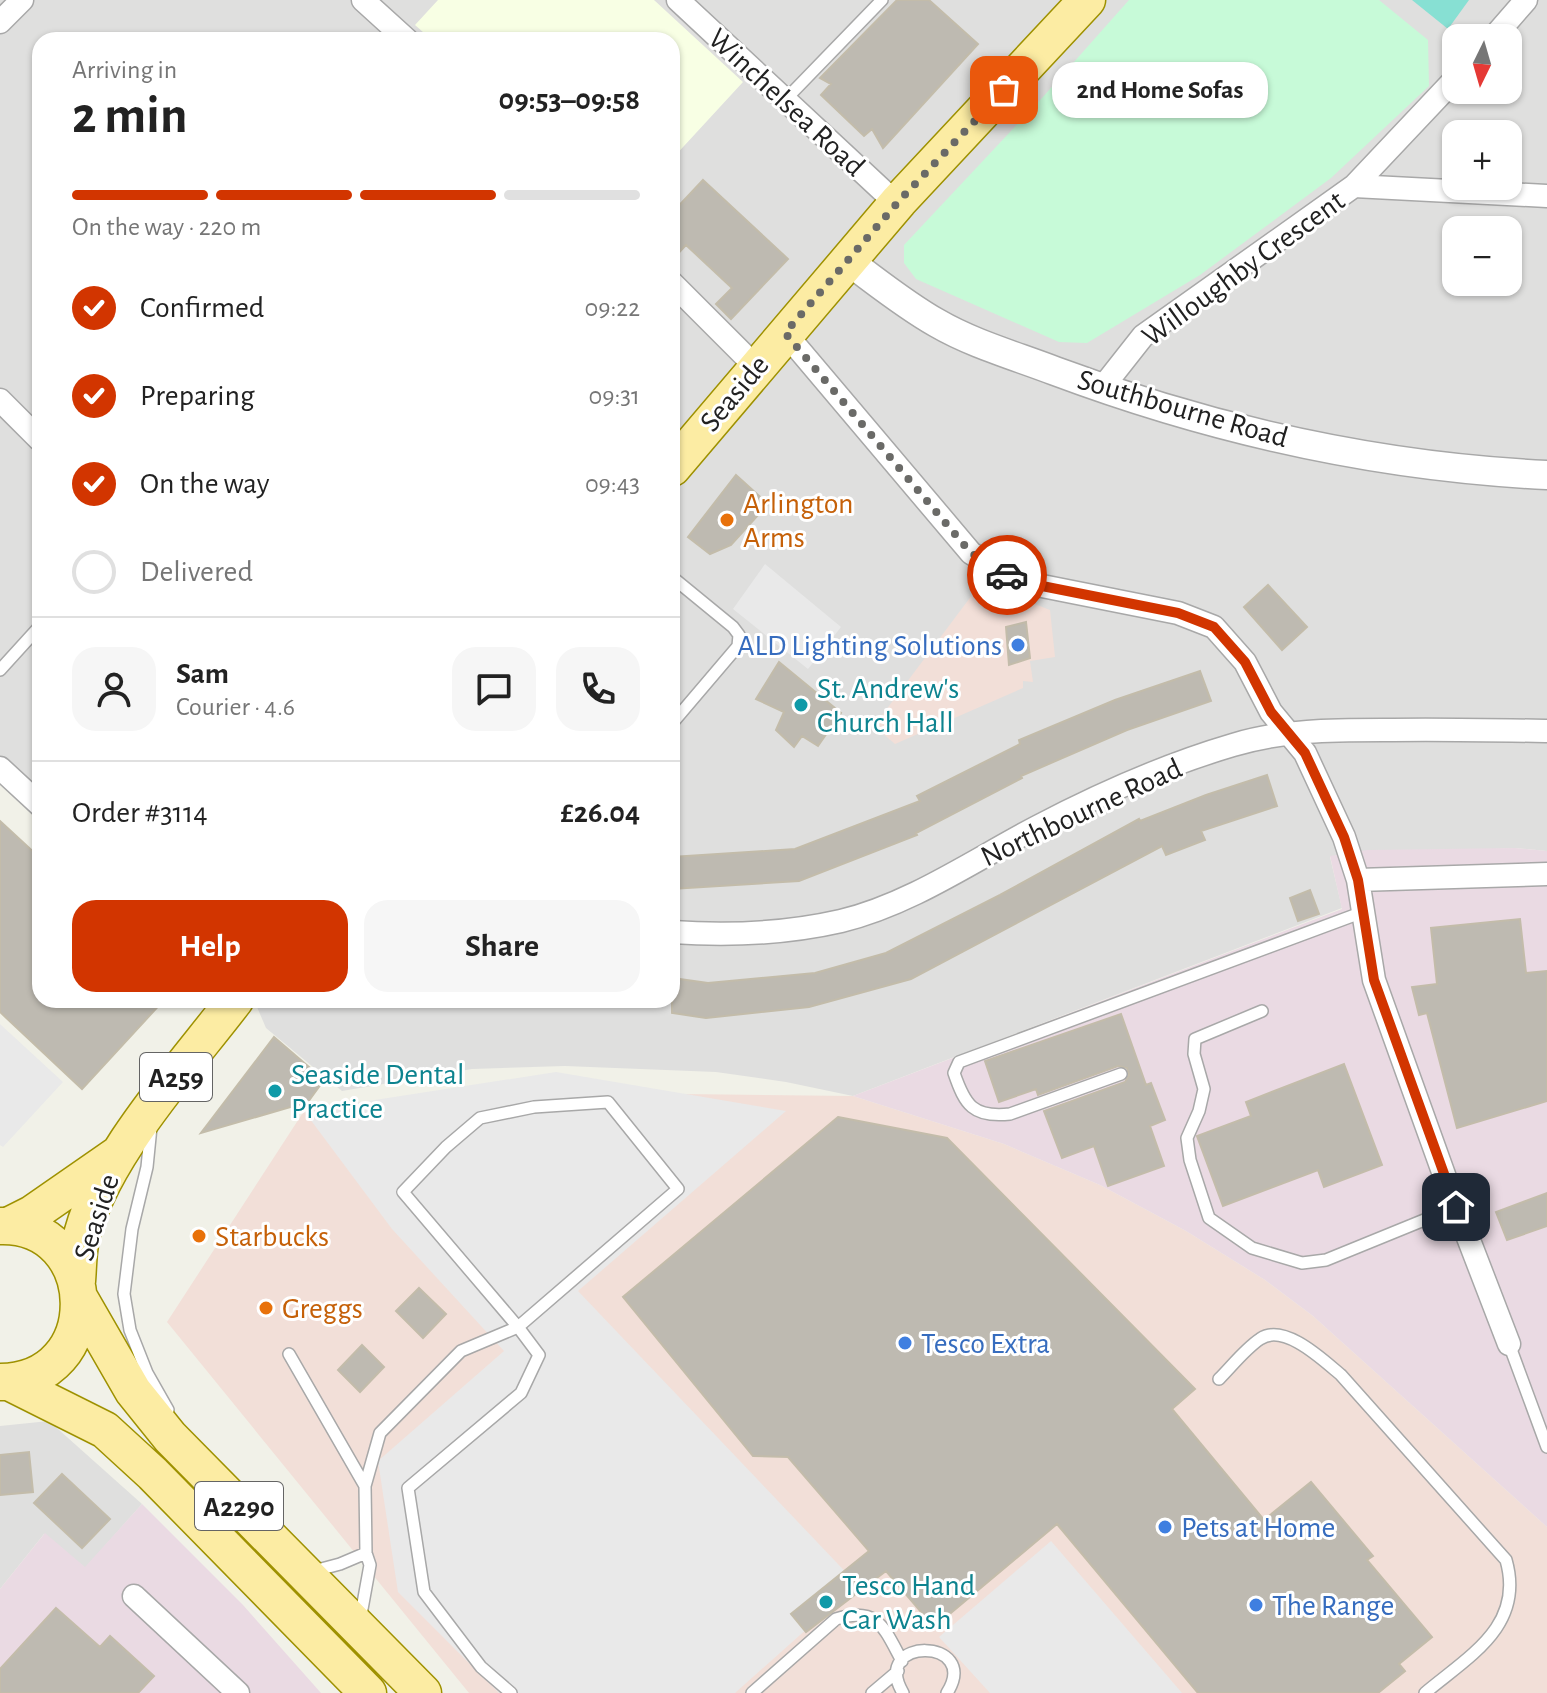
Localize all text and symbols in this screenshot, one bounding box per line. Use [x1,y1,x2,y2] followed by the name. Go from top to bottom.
[702,23,870,182] street label: Winchelsea Road
[1442,24,1522,104] north arrow
[1442,24,1522,296] map controls
[970,56,1038,124] pin
[72,57,177,83] text: Arriving in
[1052,62,1268,118] callout: 2nd Home Sofas
[982,68,1026,112] icon: bag
[1077,77,1243,103] text: 2nd Home Sofas
[499,85,640,115] text: 09:53–09:58
[72,90,187,142] text: 2 min
[1442,120,1522,200] button: +
[1137,185,1351,352] street label: Willoughby Crescent
[72,214,261,240] text: On the way · 220 m
[1442,216,1522,296] button: −
[72,286,116,330] icon: check
[140,293,264,323] text: Confirmed
[584,295,640,321] text: 09:22
[695,350,775,437] street label: Seaside
[1074,365,1291,453] street label: Southbourne Road
[72,374,116,418] icon: check
[140,381,255,411] text: Preparing
[588,383,640,409] text: 09:31
[72,462,116,506] icon: check
[140,469,269,499] text: On the way
[585,471,640,497] text: 09:43
[743,489,854,553] place label: Arlington Arms
[718,511,736,529] marker: Arlington Arms
[967,535,1047,615] courier
[985,553,1029,597] icon: car
[140,557,253,587] text: Delivered
[737,631,1002,661] place label: ALD Lighting Solutions
[1009,636,1027,654] marker: ALD Lighting Solutions
[72,647,156,731] button: person
[452,647,536,731] button: chat
[556,647,640,731] button: phone
[176,659,229,689] text: Sam
[817,674,959,738] place label: St. Andrew's Church Hall
[176,694,295,720] text: Courier · 4.6
[792,696,810,714] marker: St. Andrew's Church Hall
[976,753,1187,873] street label: Northbourne Road
[72,798,208,828] text: Order #3114
[560,798,640,828] text: £26.04
[72,900,348,992] button: Help
[364,900,640,992] button: Share
[140,1053,212,1101] road number: A259
[291,1060,464,1124] place label: Seaside Dental Practice
[266,1082,284,1100] marker: Seaside Dental Practice
[69,1170,125,1264] street label: Seaside
[1422,1173,1490,1241] pin
[1434,1185,1478,1229] icon: home
[215,1222,329,1252] place label: Starbucks
[190,1227,208,1245] marker: Starbucks
[282,1294,363,1324] place label: Greggs
[257,1299,275,1317] marker: Greggs
[921,1329,1050,1359] place label: Tesco Extra
[896,1334,914,1352] marker: Tesco Extra
[195,1482,283,1530] road number: A2290
[1181,1513,1335,1543] place label: Pets at Home
[1156,1518,1174,1536] marker: Pets at Home
[842,1571,975,1635] place label: Tesco Hand Car Wash
[1272,1591,1394,1621] place label: The Range
[817,1593,835,1611] marker: Tesco Hand Car Wash
[1247,1596,1265,1614] marker: The Range

